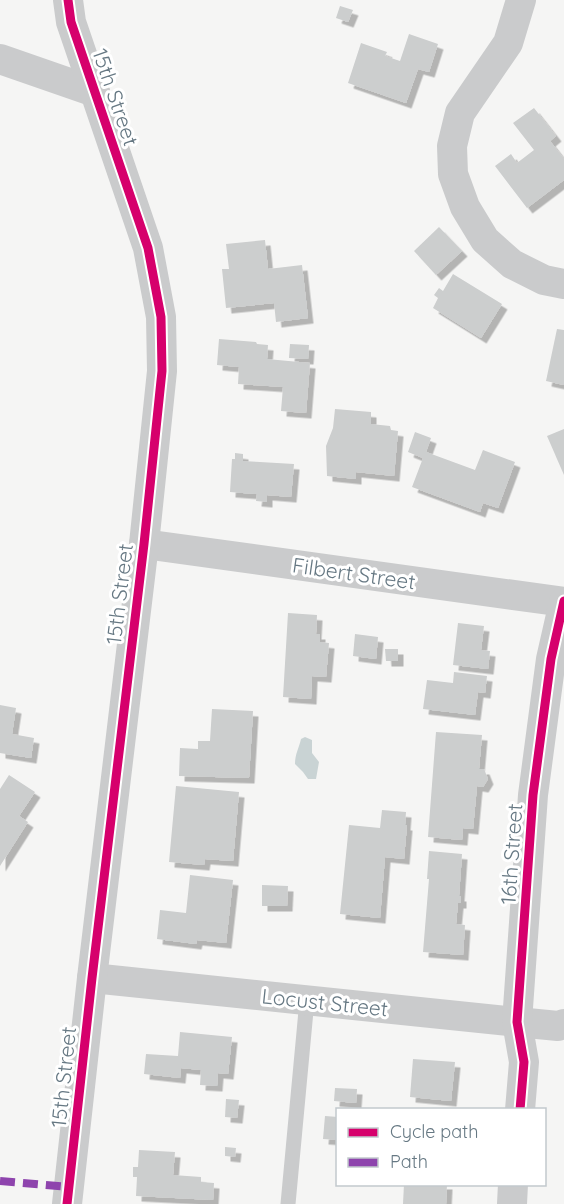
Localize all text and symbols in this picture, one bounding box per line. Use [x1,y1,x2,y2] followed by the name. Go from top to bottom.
[87,45,145,149] street label: 15th Street
[100,542,138,646] street label: 15th Street
[291,551,417,595] street label: Filbert Street
[495,803,527,905] street label: 16th Street
[261,982,389,1022] street label: Locust Street
[45,1025,81,1129] street label: 15th Street
[336,1108,546,1186] legend
[390,1120,478,1143] text: Cycle path
[390,1150,428,1173] text: Path

